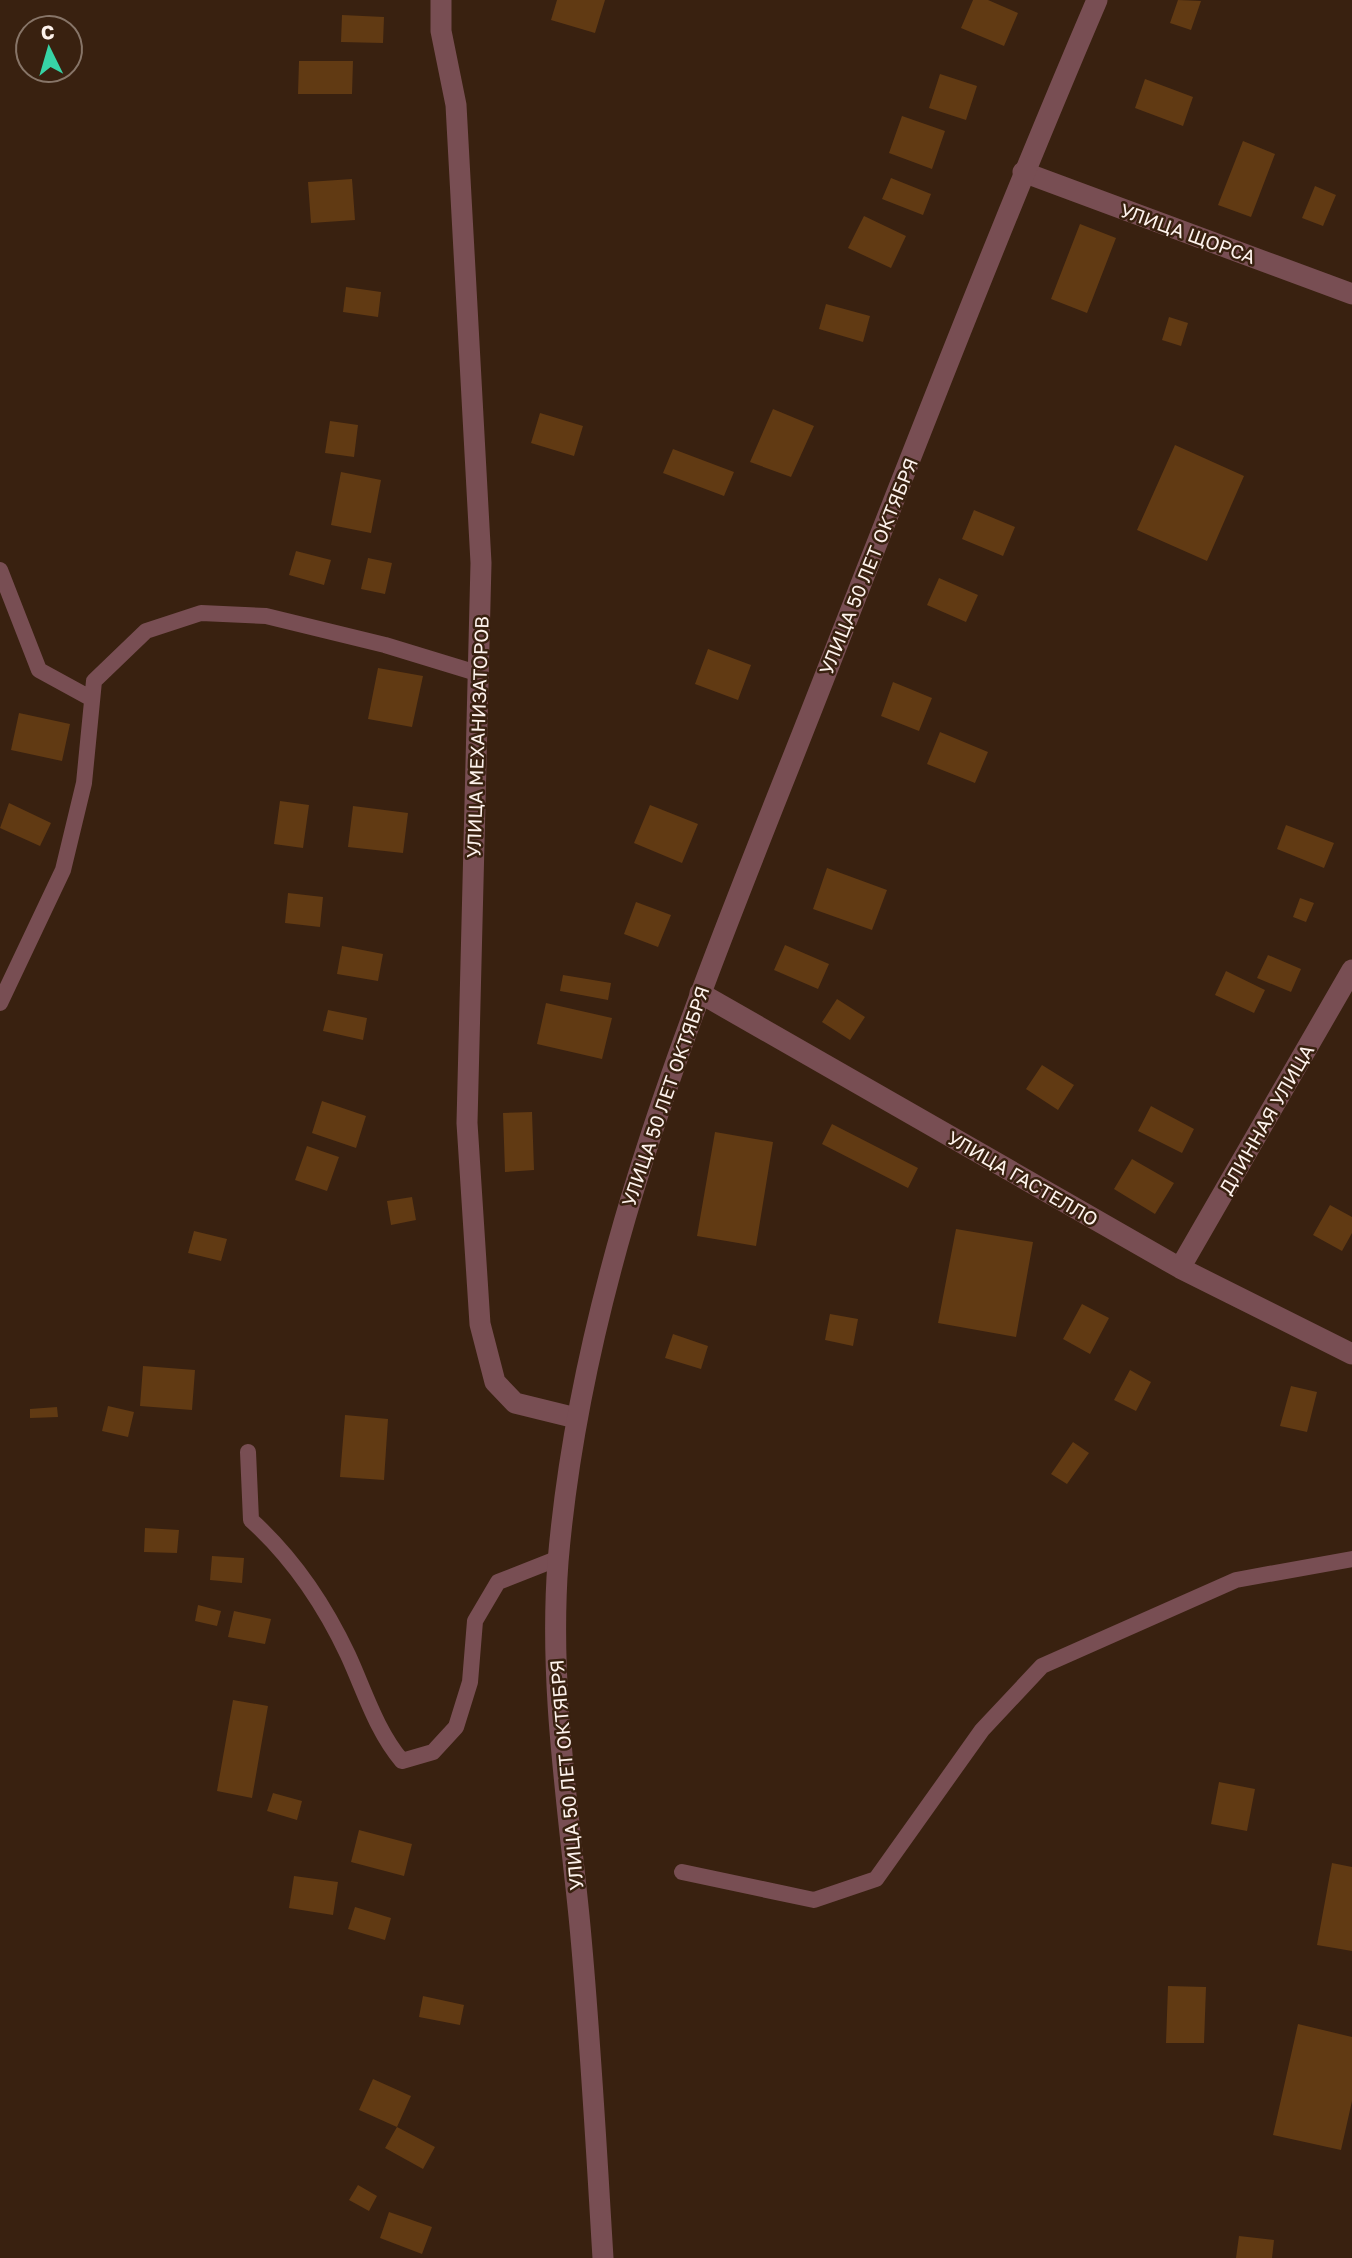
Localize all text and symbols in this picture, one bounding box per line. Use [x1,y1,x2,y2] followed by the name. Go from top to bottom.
[14,14,84,84] north arrow
[40,20,55,44] text: С
[1117,198,1259,268] street label: УЛИЦА ЩОРСА
[814,454,922,678] street label: УЛИЦА 50 ЛЕТ ОКТЯБРЯ
[461,615,493,859] street label: УЛИЦА МЕХАНИЗАТОРОВ
[616,983,714,1209] street label: УЛИЦА 50 ЛЕТ ОКТЯБРЯ
[1214,1040,1318,1198] street label: ДЛИННАЯ УЛИЦА
[943,1125,1103,1231] street label: УЛИЦА ГАСТЕЛЛО
[544,1659,588,1891] street label: УЛИЦА 50 ЛЕТ ОКТЯБРЯ

